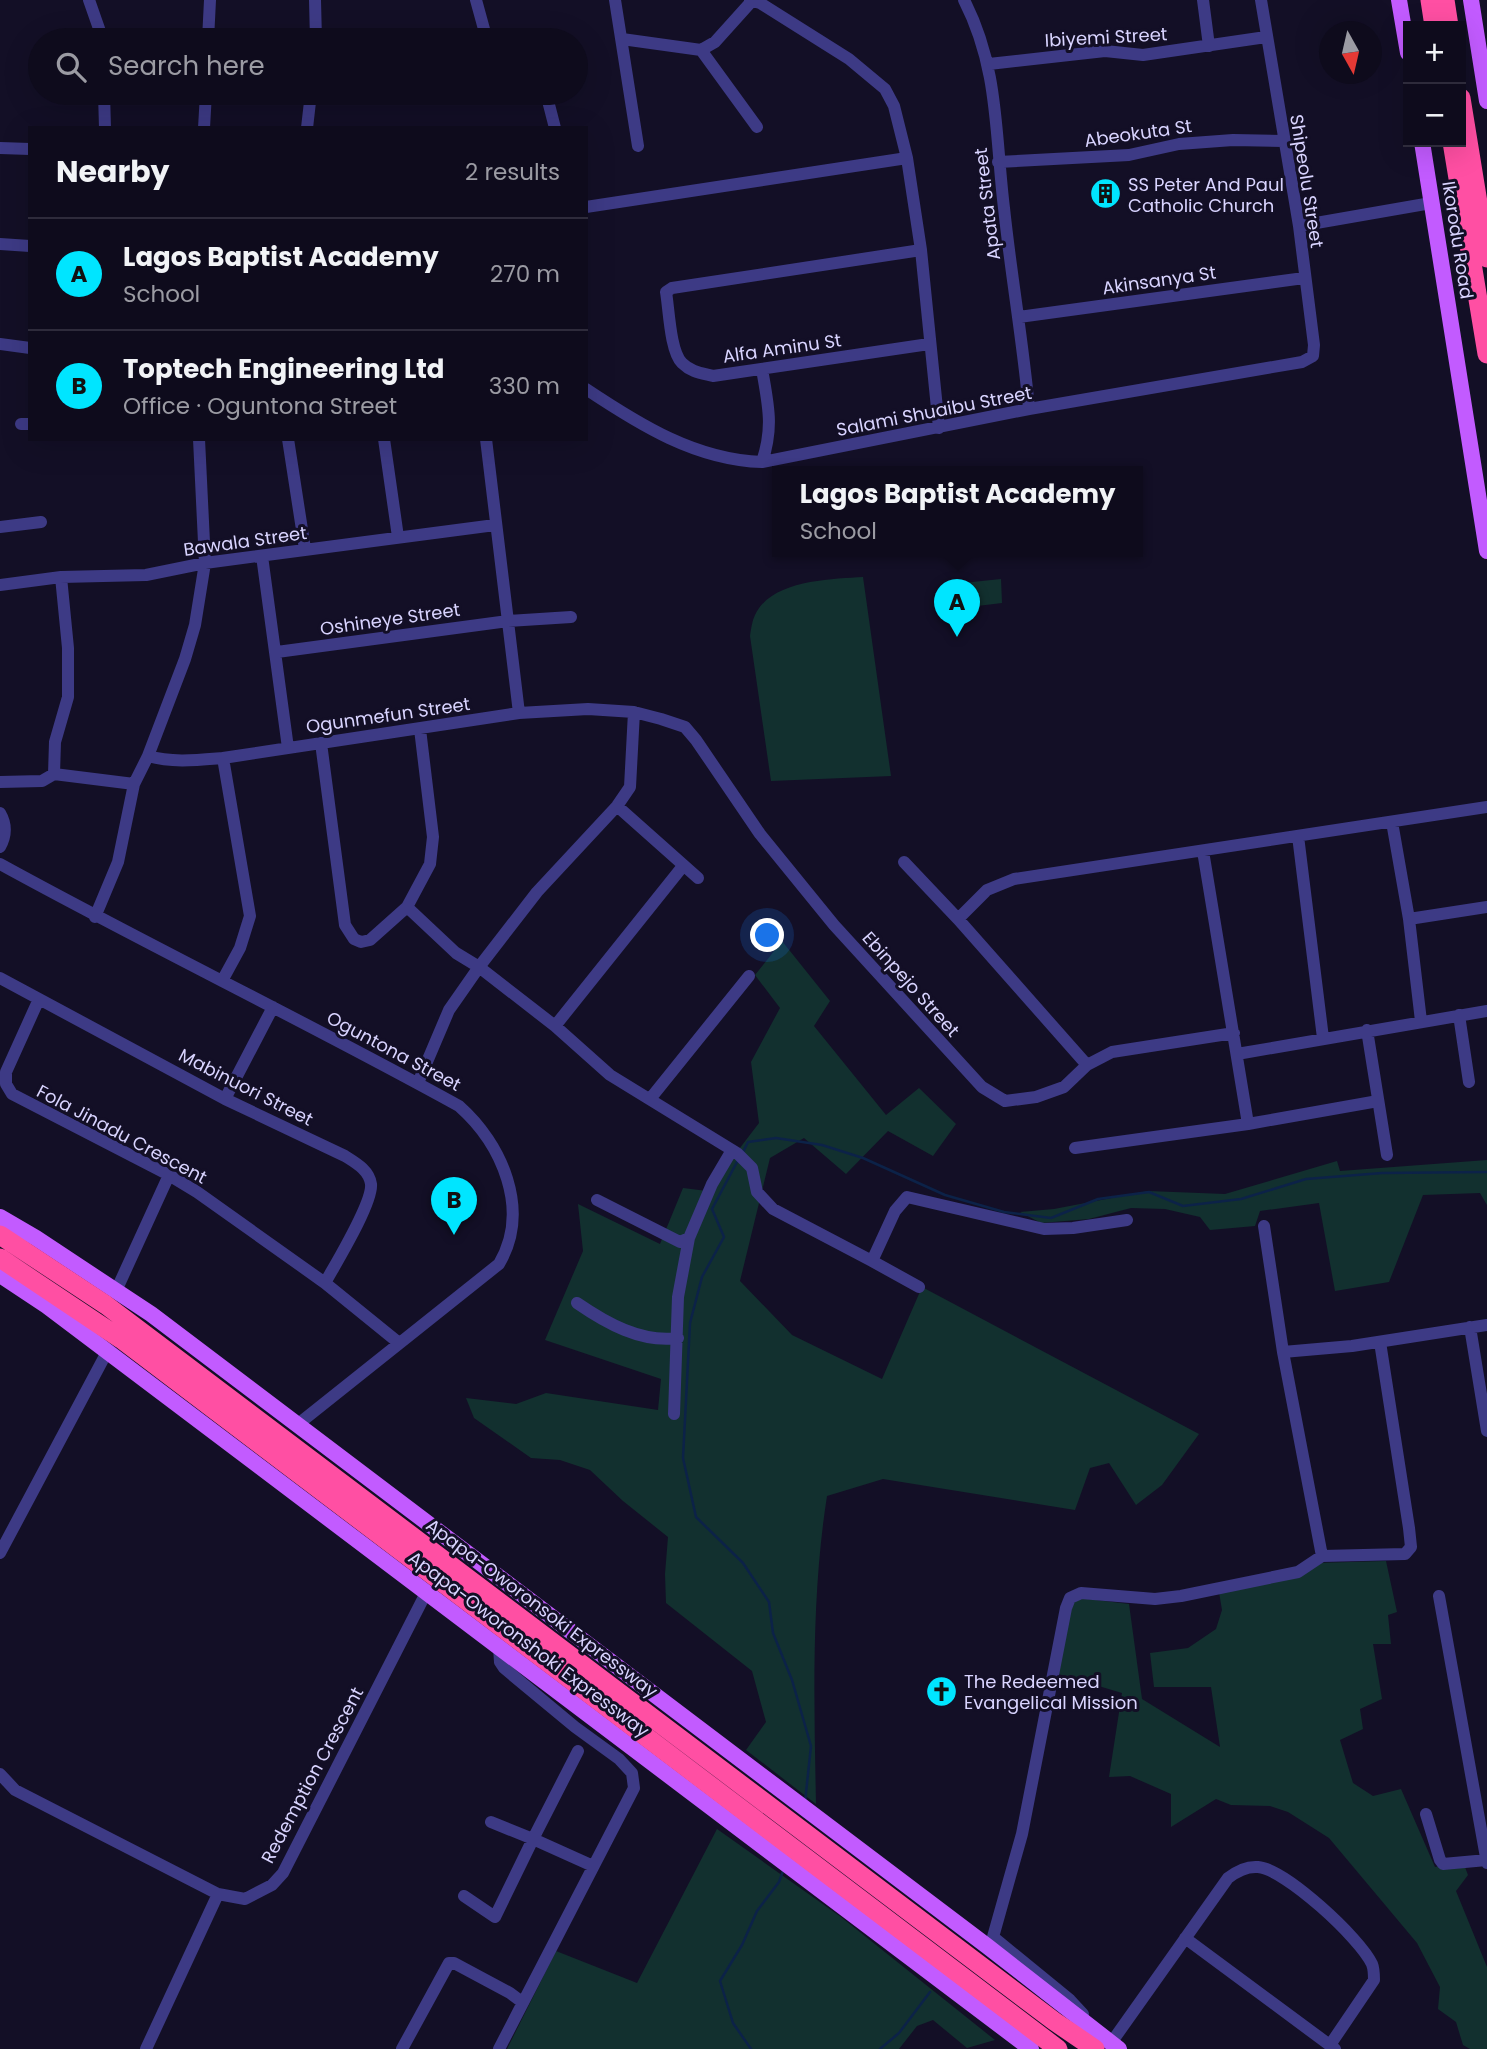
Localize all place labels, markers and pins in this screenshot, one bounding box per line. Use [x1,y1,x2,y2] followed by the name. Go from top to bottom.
[1128,172,1284,218] place label: SS Peter And Paul Catholic Church
[1088,177,1122,211] building icon: SS Peter And Paul Catholic Church
[934,579,980,637] pin: A
[431,1177,477,1235] pin: B
[964,1669,1138,1715] place label: The Redeemed Evangelical Mission
[924,1674,958,1708] church icon: The Redeemed Evangelical Mission

